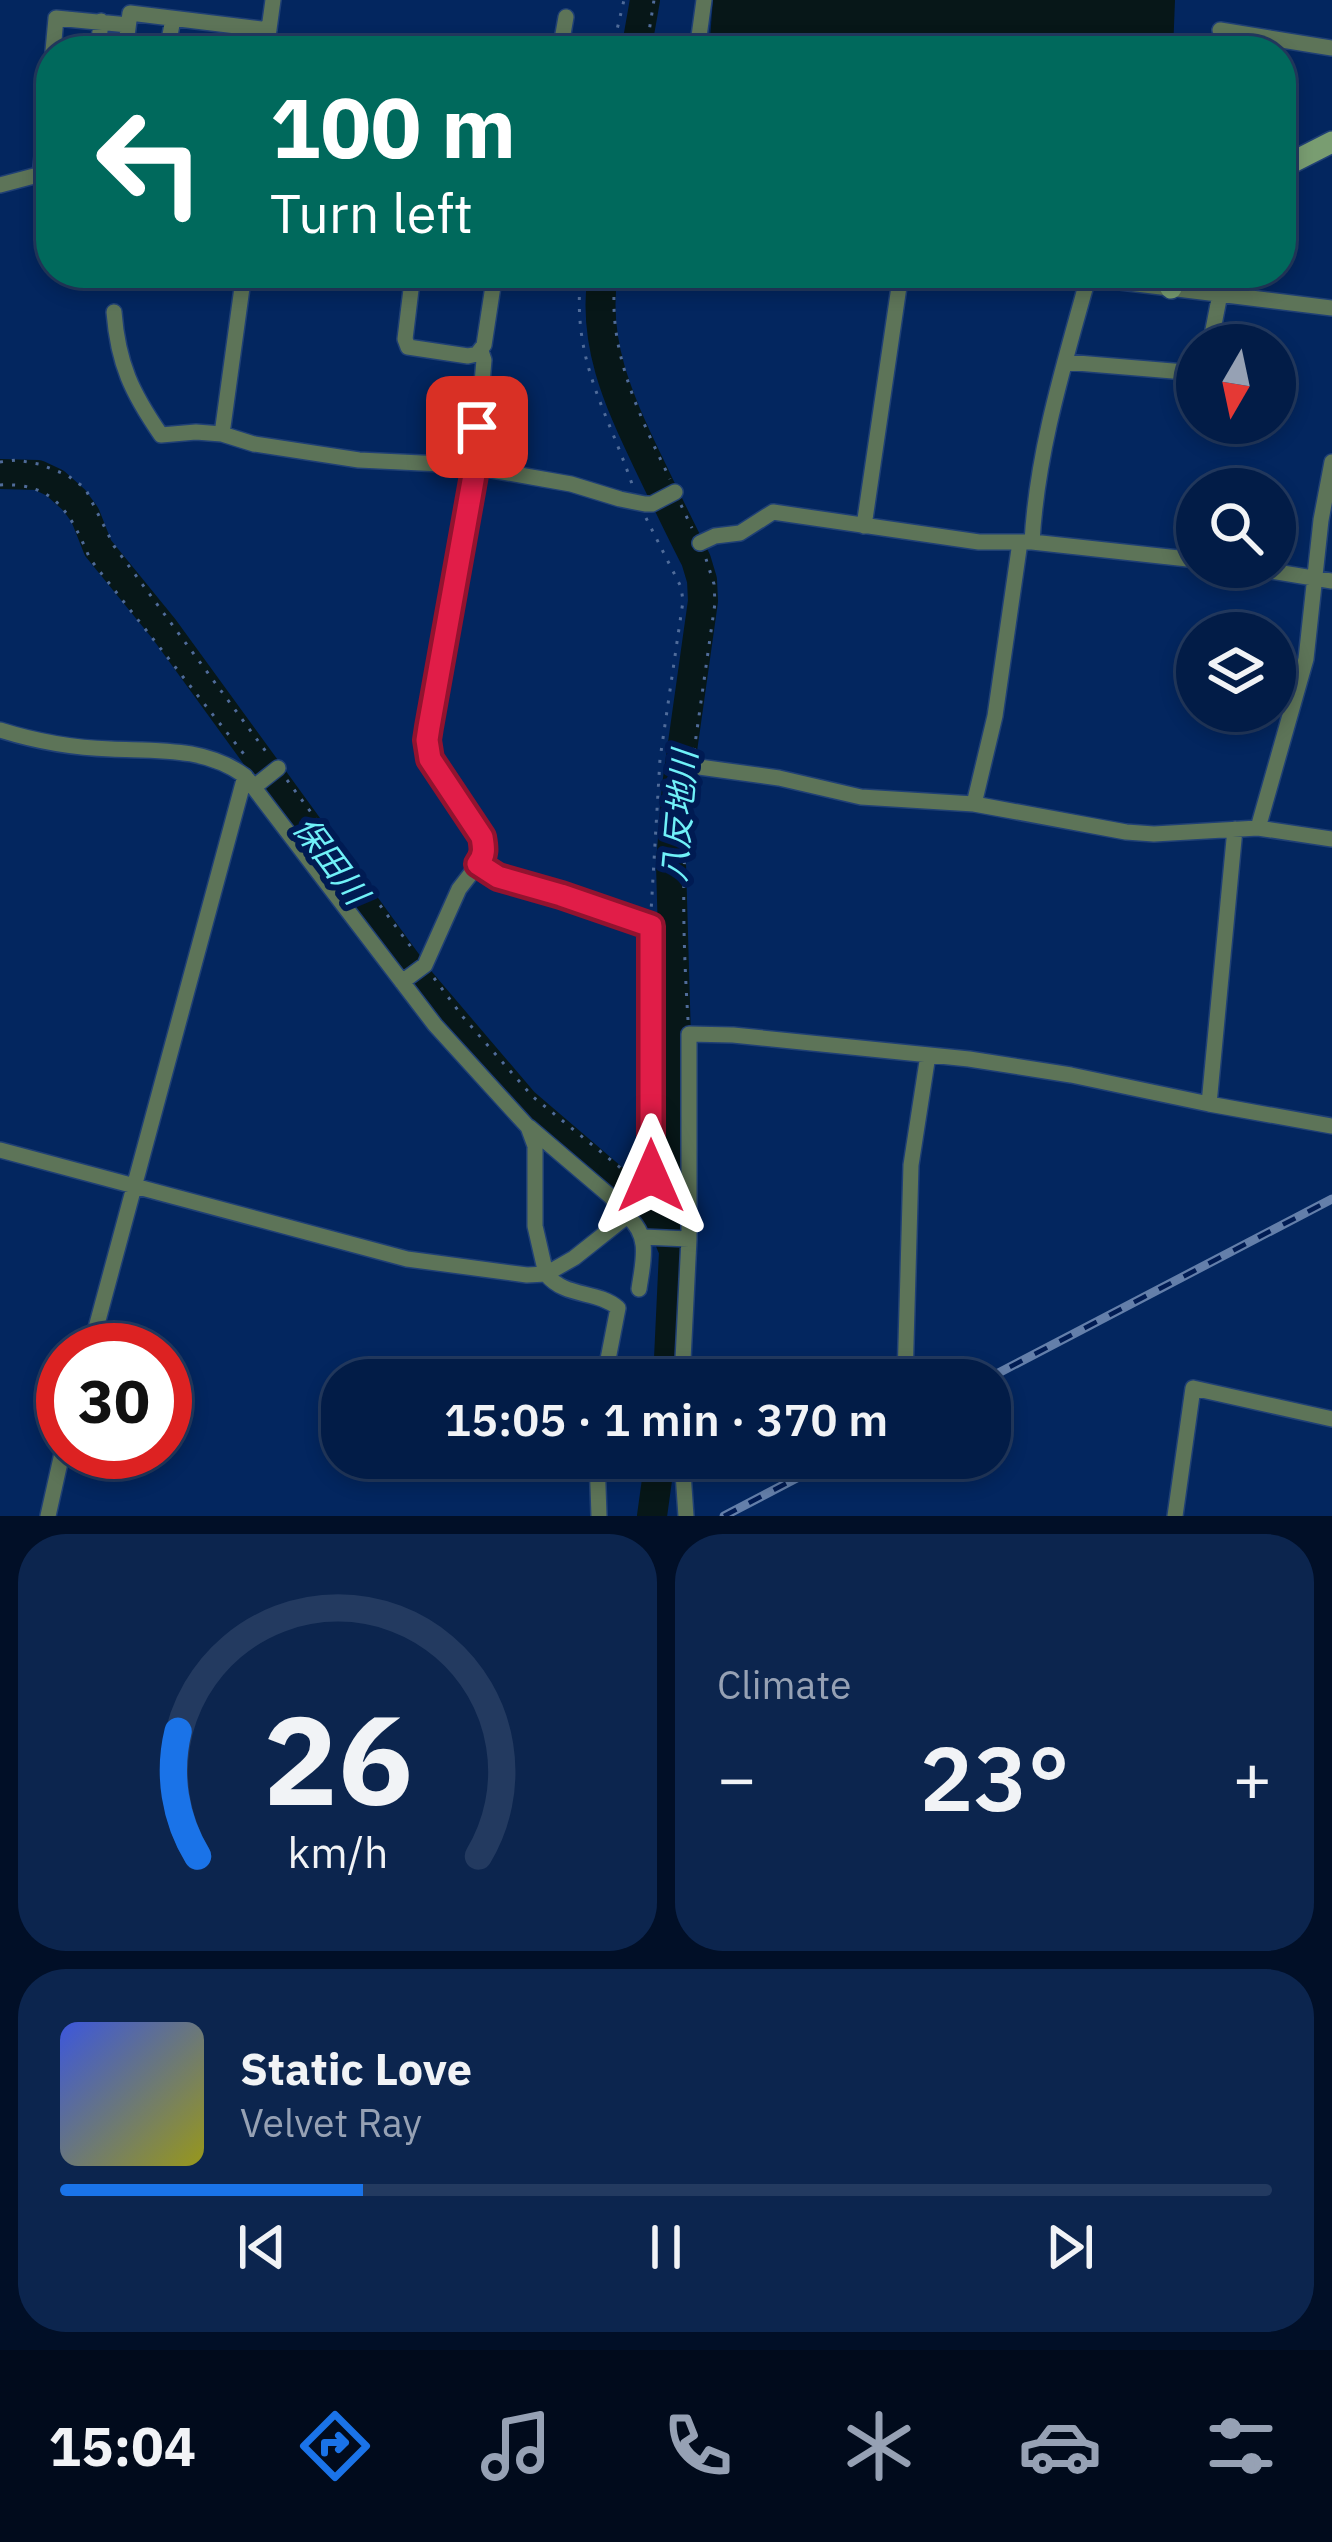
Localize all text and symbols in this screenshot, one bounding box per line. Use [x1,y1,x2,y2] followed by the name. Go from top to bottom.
[270,72,516,181] text: 100 m
[72,84,228,240] icon: left
[270,178,473,248] text: Turn left
[1176,324,1296,444] north arrow
[1176,324,1296,732] map controls
[426,376,528,478] pin
[444,394,510,460] icon: arrive
[1176,468,1296,588] button: search
[1176,612,1296,732] button: layers
[651,745,706,884] water label: 八反地川
[284,807,380,915] water label: 保田川
[588,1113,714,1239] position arrow
[36,1323,192,1479] speed limit sign: 30
[444,1390,888,1448] text: 15:05 · 1 min · 370 m
[717,1659,851,1710] text: Climate
[263,1677,412,1839] text: 26
[919,1719,1070,1836] text: 23°
[717,1734,757,1820] text: −
[1232,1734,1272,1820] text: +
[287,1823,388,1879] text: km/h
[240,2039,472,2097] text: Static Love
[240,2097,422,2148] text: Velvet Ray
[229,2214,295,2280] icon: previous
[633,2214,699,2280] icon: pause
[1037,2214,1103,2280] icon: next
[293,2404,377,2488] icon: directions
[474,2404,558,2488] icon: music
[656,2404,740,2488] icon: phone
[837,2404,921,2488] icon: climate
[1018,2404,1102,2488] icon: car
[1199,2404,1283,2488] icon: filters
[49,2411,196,2481] text: 15:04

